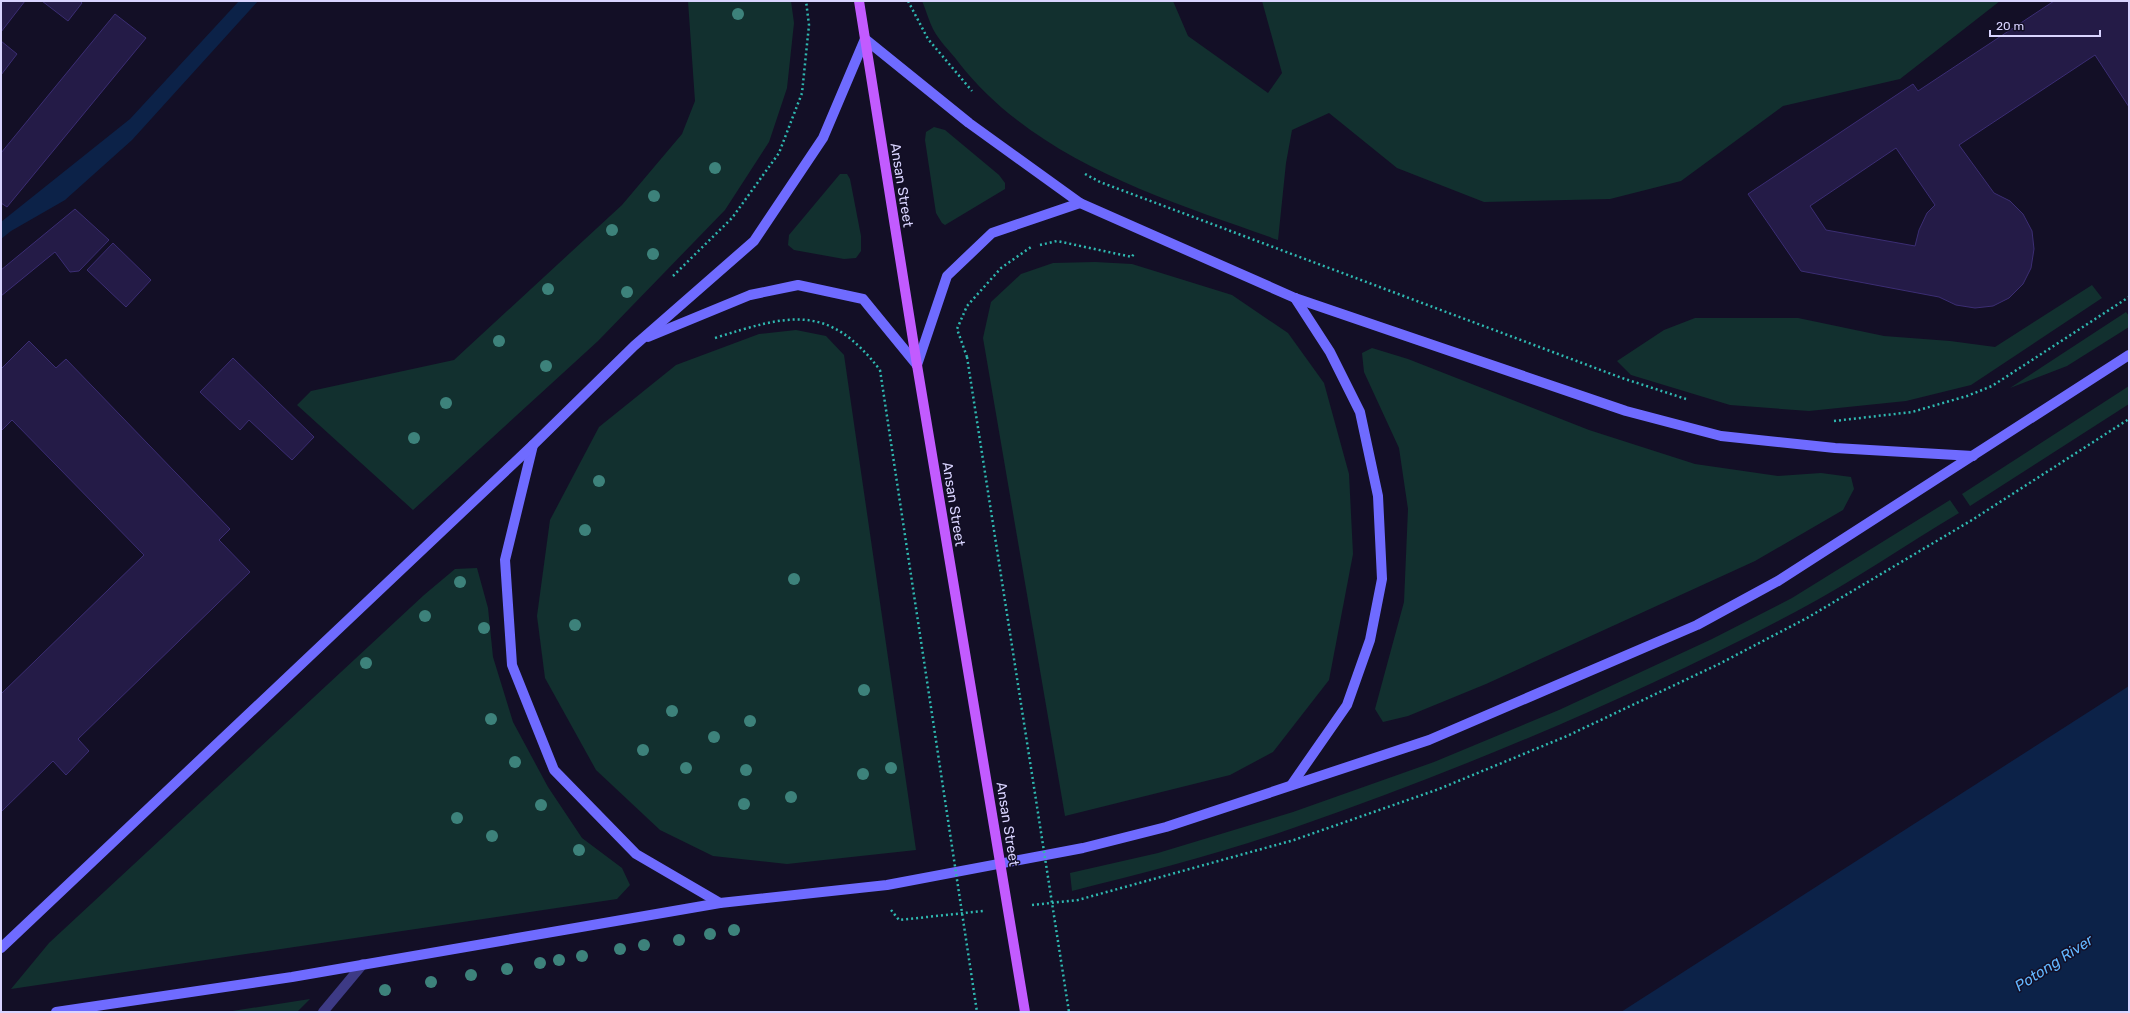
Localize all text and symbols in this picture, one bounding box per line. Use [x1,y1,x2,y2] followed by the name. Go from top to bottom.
[1990,12,2100,38] scale bar
[1996,19,2024,33] text: 20 m
[886,142,917,229] street label: Ansan Street
[938,461,969,548] street label: Ansan Street
[992,781,1023,868] street label: Ansan Street
[2011,930,2098,995] water label: Potong River

